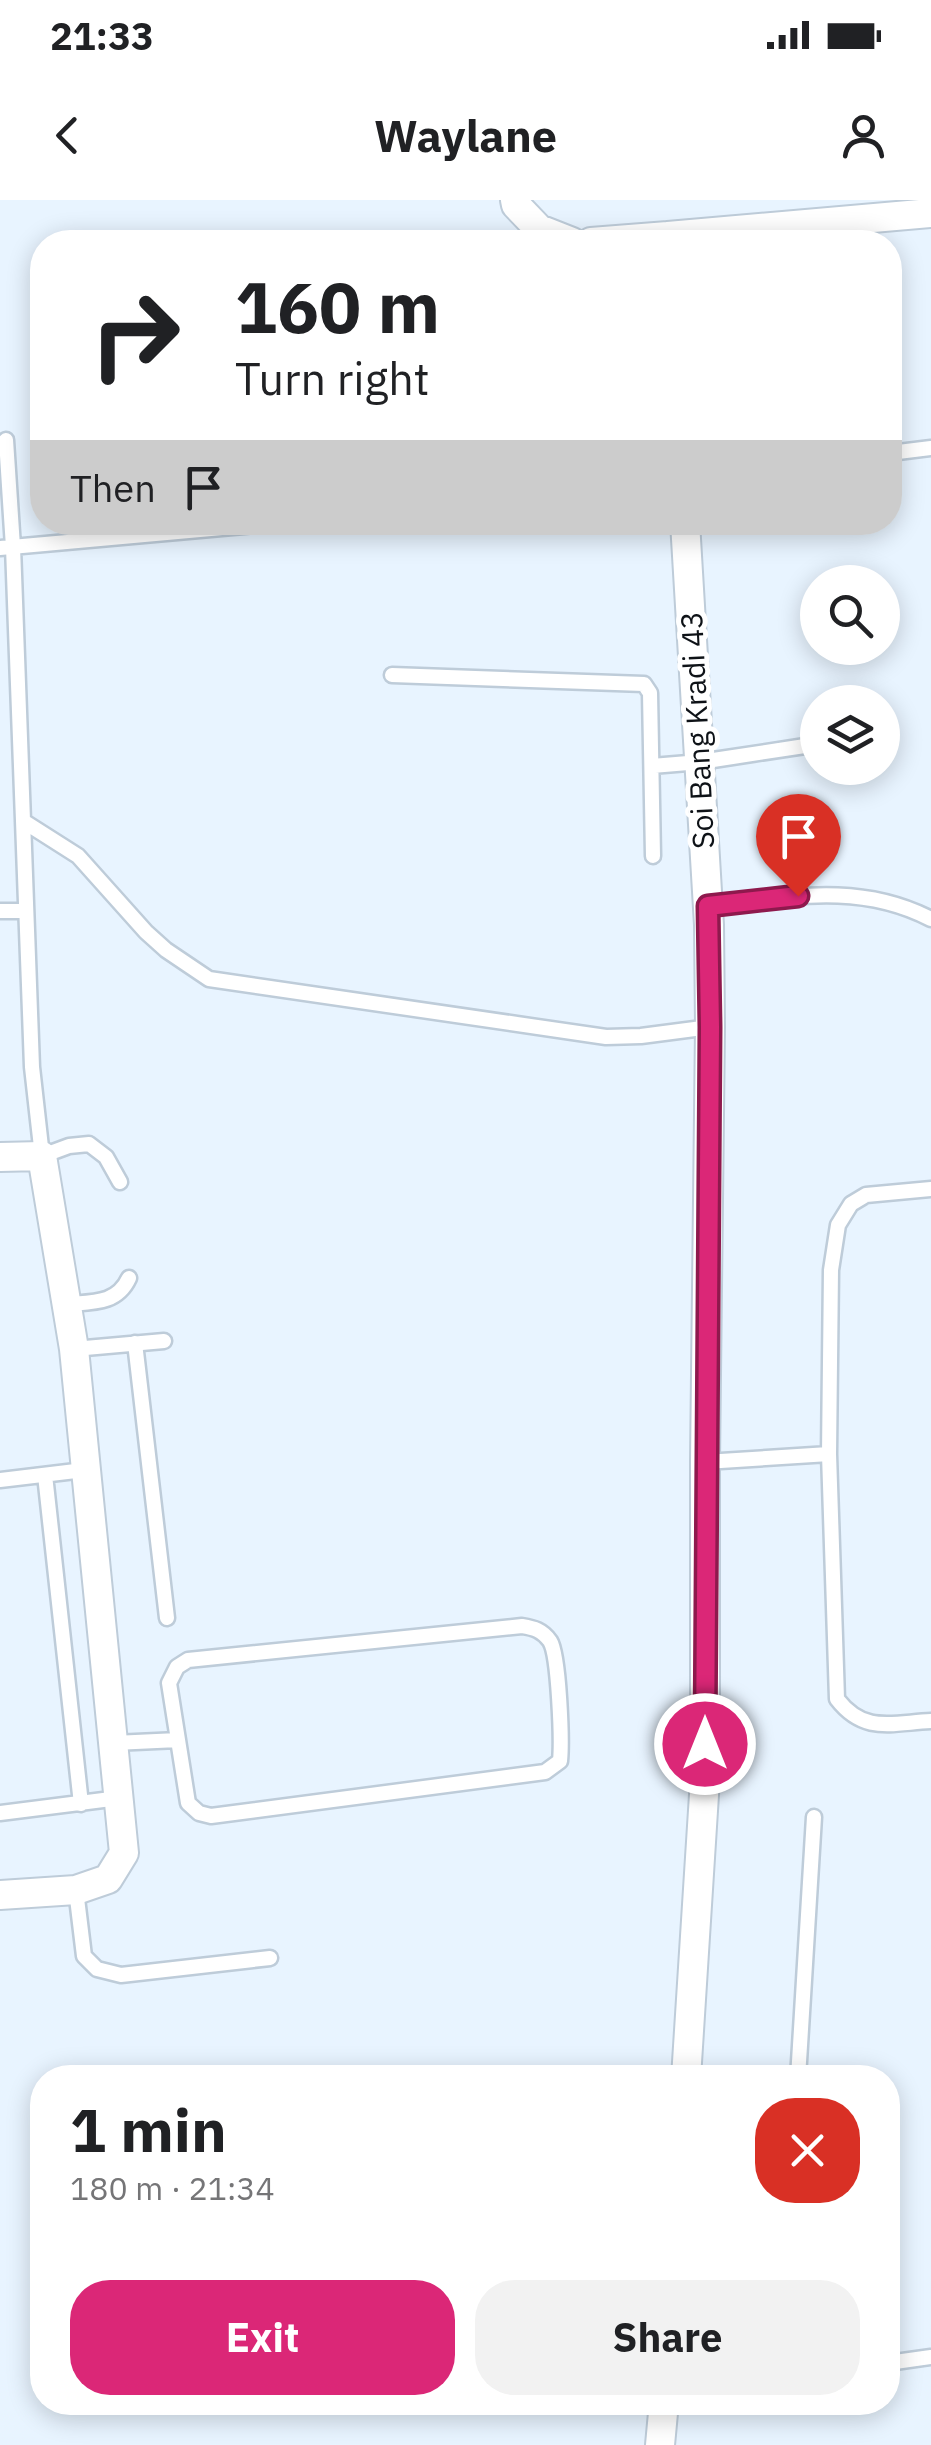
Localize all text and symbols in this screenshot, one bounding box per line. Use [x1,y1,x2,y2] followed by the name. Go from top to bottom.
[50,11,154,60] text: 21:33
[374,106,557,164] text: Waylane
[40,108,95,163] icon: back
[836,108,891,163] icon: person
[235,261,440,352] text: 160 m
[70,270,200,400] icon: right
[235,349,430,407] text: Turn right
[176,460,231,515] icon: arrive
[70,463,156,512] text: Then
[800,565,900,785] map controls
[800,565,900,665] button: search
[671,610,722,850] street label: Soi Bang Kradi 43
[800,685,900,785] button: layers
[756,794,841,897] pin
[771,809,826,864] icon: arrive
[653,1692,757,1796] position arrow
[70,2090,227,2169] text: 1 min
[755,2098,860,2203] button: close
[70,2167,275,2209] text: 180 m · 21:34
[70,2280,455,2395] button: Exit
[475,2280,860,2395] button: Share

